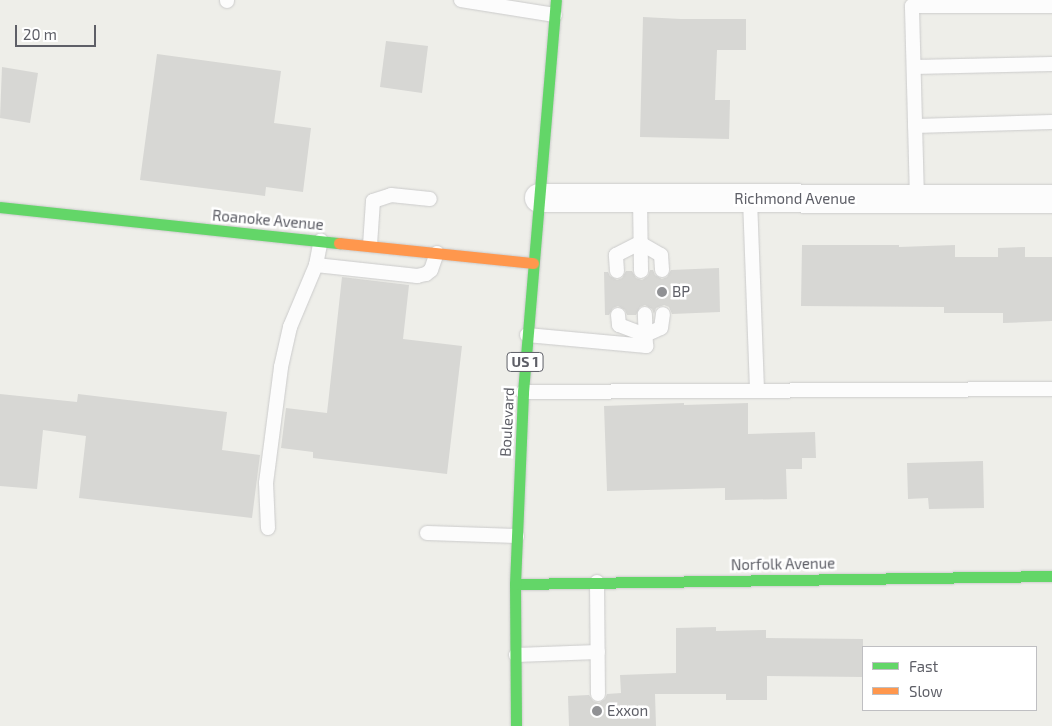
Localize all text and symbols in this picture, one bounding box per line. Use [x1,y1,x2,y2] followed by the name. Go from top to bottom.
[18,15,99,47] scale bar
[23,25,57,43] text: 20 m
[734,190,856,208] street label: Richmond Avenue
[211,206,325,234] street label: Roanoke Avenue
[672,283,690,301] place label: BP
[656,286,668,298] marker: BP
[506,351,544,374] road number: US 1
[496,387,518,457] street label: Boulevard
[730,554,836,574] street label: Norfolk Avenue
[862,646,1037,711] legend
[909,657,938,675] text: Fast
[909,682,943,700] text: Slow
[607,702,648,720] place label: Exxon
[591,705,603,717] marker: Exxon

